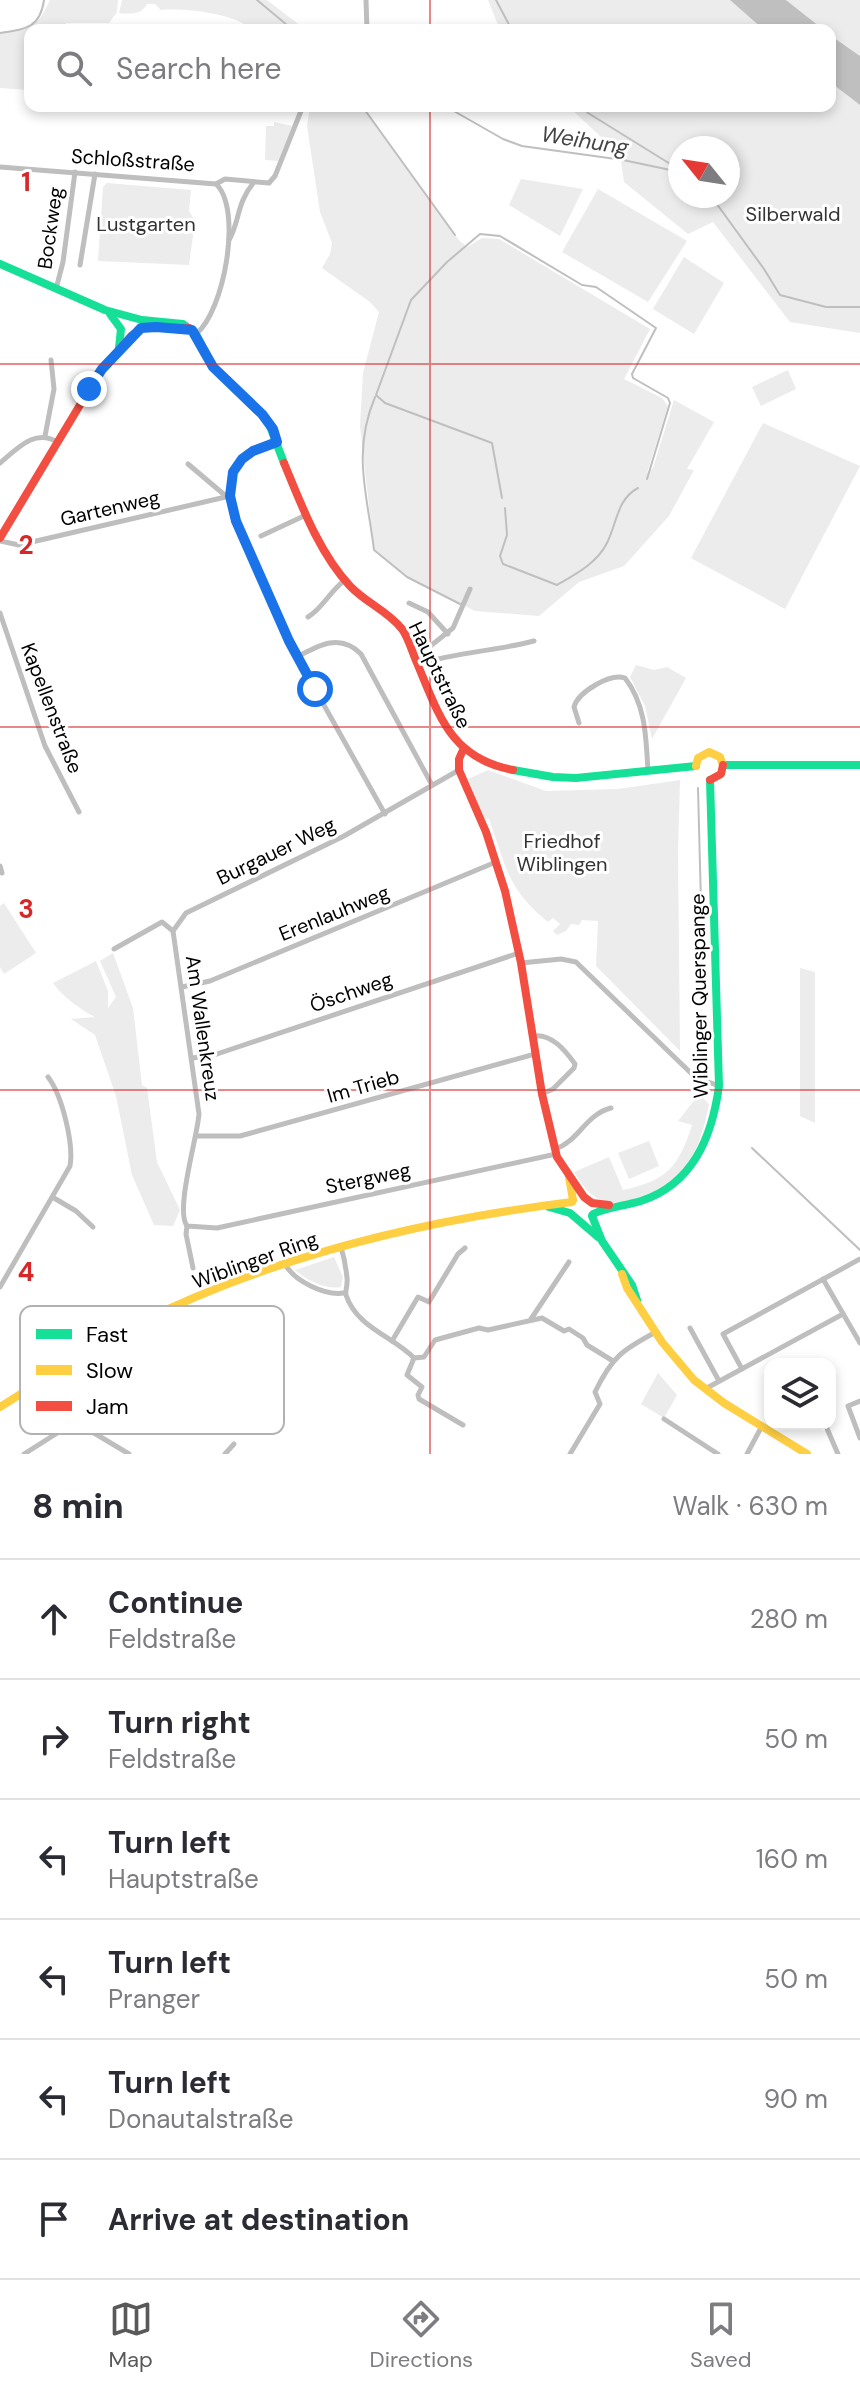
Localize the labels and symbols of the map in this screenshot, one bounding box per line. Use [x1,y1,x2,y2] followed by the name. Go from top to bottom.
[539,119,632,162] water label: Weihung
[668,136,740,208] north arrow
[70,143,196,177] street label: Schloßstraße
[21,165,31,199] text: 1
[31,185,69,271] street label: Bockweg
[746,201,840,227] park label: Silberwald
[96,211,196,237] park label: Lustgarten
[71,371,107,407] route end
[58,484,162,532] street label: Gartenweg
[18,528,34,562] text: 2
[403,617,477,733] street label: Hauptstraße
[15,639,89,777] street label: Kapellenstraße
[297,671,333,707] route start
[212,811,340,891] street label: Burgauer Weg
[516,828,608,877] park label: Friedhof Wiblingen
[275,879,393,947] street label: Erenlauhweg
[18,892,34,926] text: 3
[684,893,714,1099] street label: Wiblinger Querspange
[180,954,226,1102] street label: Am Wallenkreuz
[306,966,396,1018] street label: Öschweg
[324,1063,402,1109] street label: Im Trieb
[323,1156,413,1200] street label: Stergweg
[189,1225,321,1295] street label: Wiblinger Ring
[18,1255,34,1289] text: 4
[20,1306,284,1434] legend
[86,1320,128,1349] text: Fast
[86,1356,133,1385] text: Slow
[86,1392,129,1421] text: Jam

